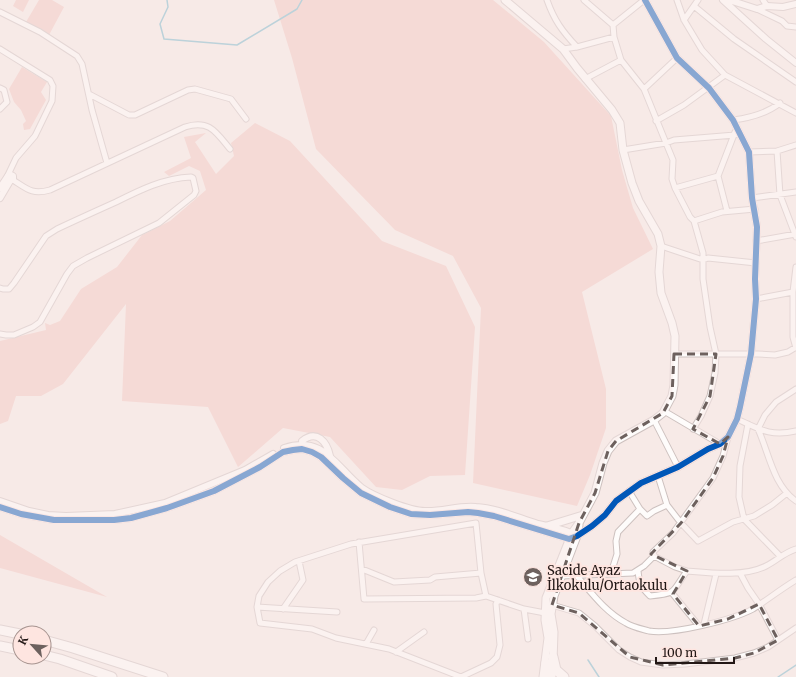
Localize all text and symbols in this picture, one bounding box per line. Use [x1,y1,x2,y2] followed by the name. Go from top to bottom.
[547,562,667,594] place label: Sacide Ayaz İlkokulu/Ortaokulu
[522,566,544,588] school or university icon: Sacide Ayaz İlkokulu/Ortaokulu
[12,625,52,665] north arrow
[15,633,32,647] text: K
[656,639,734,665] scale bar
[662,645,697,660] text: 100 m

